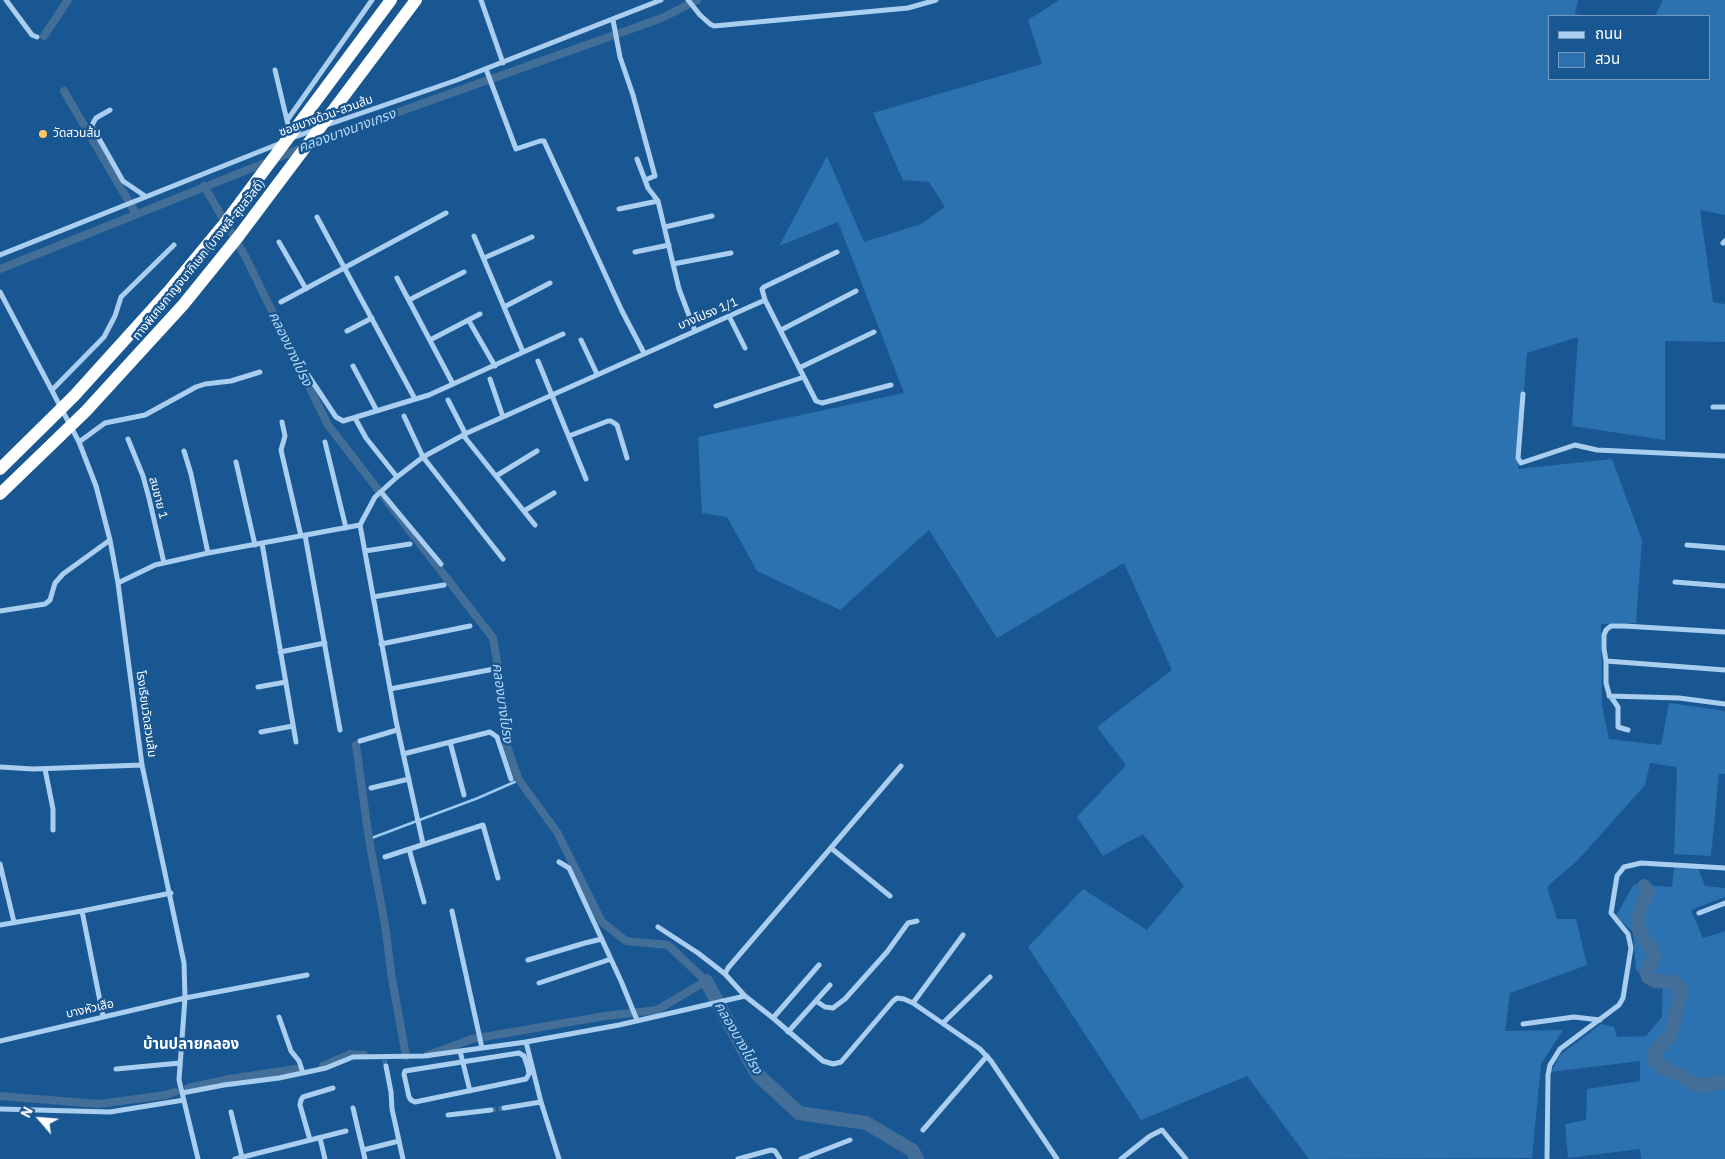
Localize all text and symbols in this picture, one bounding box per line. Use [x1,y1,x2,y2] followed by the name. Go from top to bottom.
[1548,15,1710,80] legend
[1595,24,1622,43] text: ถนน
[1595,49,1620,68] text: สวน
[277,92,375,140] street label: ซอยบางด้วน-สวนส้ม
[296,106,398,156] water label: คลองบางนางเกรง
[53,127,101,141] place label: วัดสวนส้ม
[37,128,49,140] marker: วัดสวนส้ม
[130,177,268,343] street label: ทางพิเศษกาญจนาภิเษก (บางพลี-สุขสวัสดิ์)
[676,295,740,333] street label: บางโปรง 1/1
[265,309,315,389] water label: คลองบางโปรง
[145,475,171,521] street label: สมชาย 1
[488,662,516,744] water label: คลองบางโปรง
[133,670,159,758] street label: โรงเรียนวัดสวนส้ม
[65,997,115,1021] street label: บางหัวเสือ
[711,999,765,1077] water label: คลองบางโปรง
[143,1036,239,1054] district label: บ้านปลายคลอง
[15,1094,65,1144] north arrow
[16,1104,37,1121] text: N

